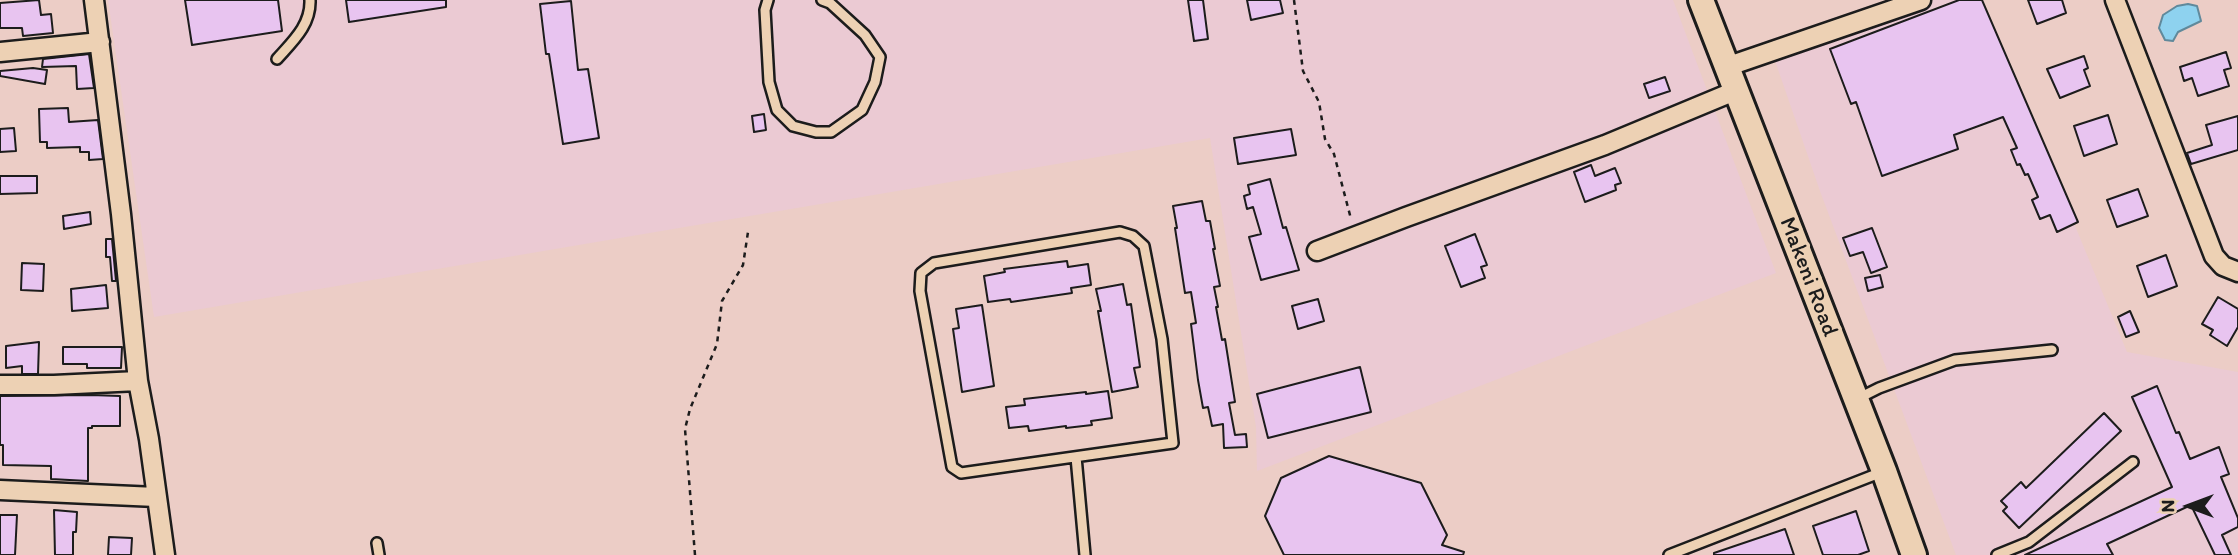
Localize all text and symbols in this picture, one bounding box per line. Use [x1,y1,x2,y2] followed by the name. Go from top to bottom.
[1773,213,1843,341] street label: Makeni Road
[2154,471,2224,541] north arrow
[2156,500,2179,512] text: N

